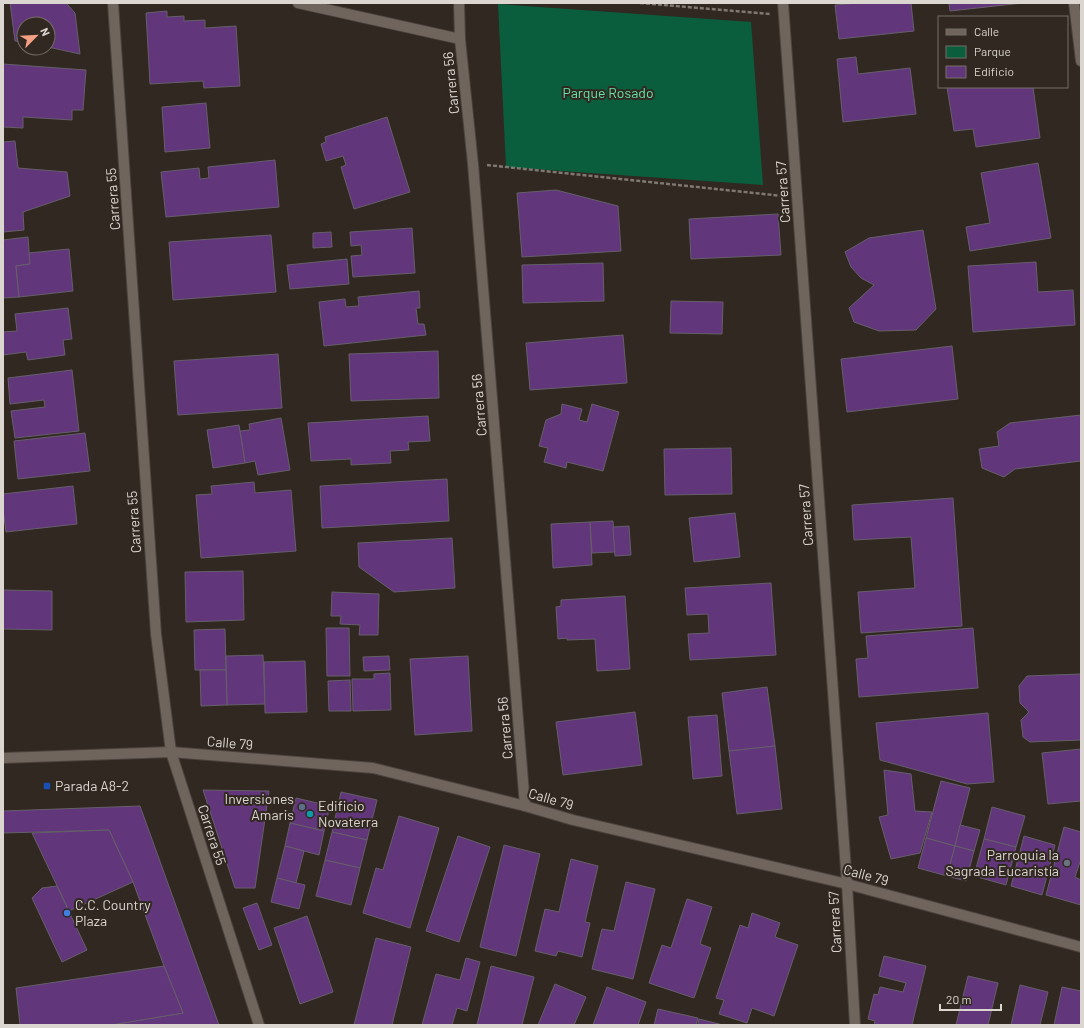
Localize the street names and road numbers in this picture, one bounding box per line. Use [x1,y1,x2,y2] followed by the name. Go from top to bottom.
[439,51,462,115] street label: Carrera 56
[772,160,793,224] street label: Carrera 57
[102,167,123,231] street label: Carrera 55
[467,373,490,437] street label: Carrera 56
[795,483,816,547] street label: Carrera 57
[123,490,144,554] street label: Carrera 55
[493,696,516,760] street label: Carrera 56
[206,732,254,753] street label: Calle 79
[527,784,576,813] street label: Calle 79
[195,802,230,867] street label: Carrera 55
[842,860,891,889] street label: Calle 79
[824,890,845,953] street label: Carrera 57

